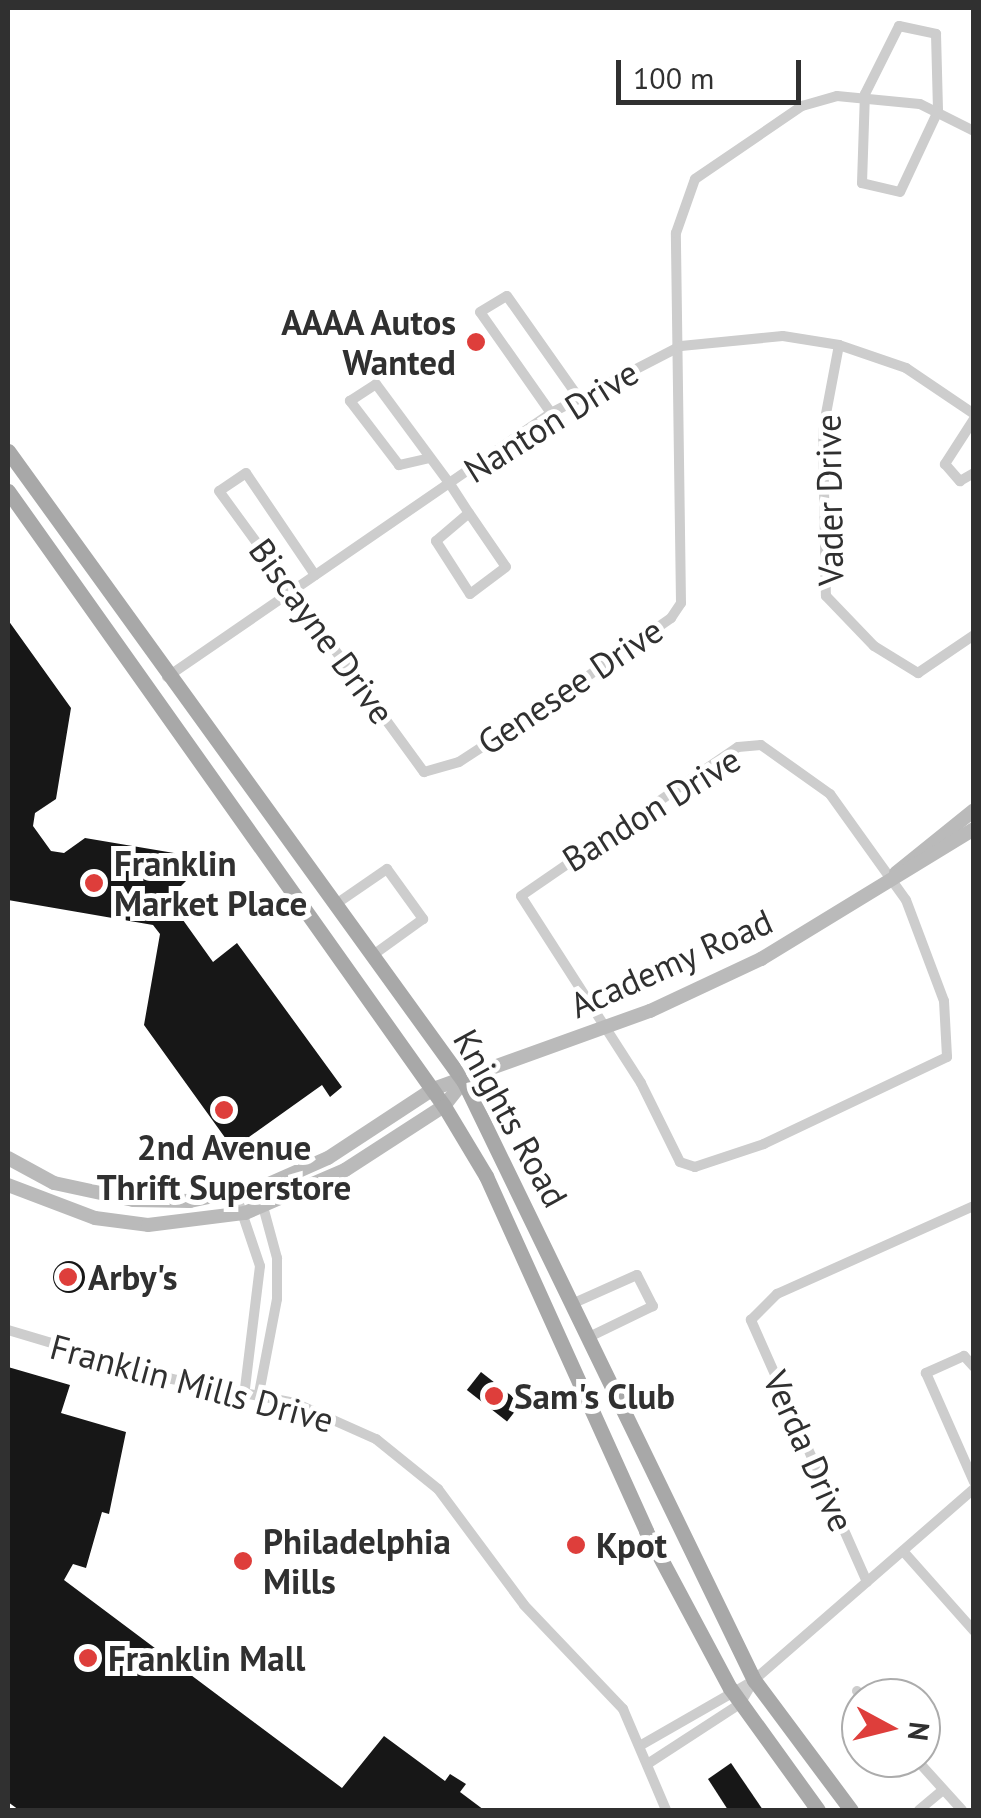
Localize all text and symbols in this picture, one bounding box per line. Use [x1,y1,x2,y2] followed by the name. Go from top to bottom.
[621,40,806,102] scale bar
[633,58,714,97] text: 100 m
[278,301,456,383] place label: AAAA Autos Wanted
[465,331,487,353] marker: AAAA Autos Wanted
[456,351,646,491] street label: Nanton Drive
[807,414,851,586] street label: Vader Drive
[241,530,403,732] street label: Biscayne Drive
[470,609,670,763] street label: Genesee Drive
[554,738,748,880] street label: Bandon Drive
[114,842,307,924] place label: Franklin Market Place
[83,872,105,894] marker: Franklin Market Place
[563,899,779,1027] street label: Academy Road
[445,1022,577,1214] street label: Knights Road
[213,1099,235,1121] marker: 2nd Avenue Thrift Superstore
[97,1126,351,1208] place label: 2nd Avenue Thrift Superstore
[88,1256,178,1298] place label: Arby's
[57,1266,79,1288] marker: Arby's
[46,1325,338,1441] street label: Franklin Mills Drive
[755,1364,863,1538] street label: Verda Drive
[514,1375,675,1417] place label: Sam's Club
[483,1385,505,1407] marker: Sam's Club
[263,1520,451,1602] place label: Philadelphia Mills
[596,1524,667,1566] place label: Kpot
[565,1534,587,1556] marker: Kpot
[232,1550,254,1572] marker: Philadelphia Mills
[108,1637,305,1679] place label: Franklin Mall
[77,1647,99,1669] marker: Franklin Mall
[841,1678,941,1778] north arrow
[900,1720,939,1743] text: N

